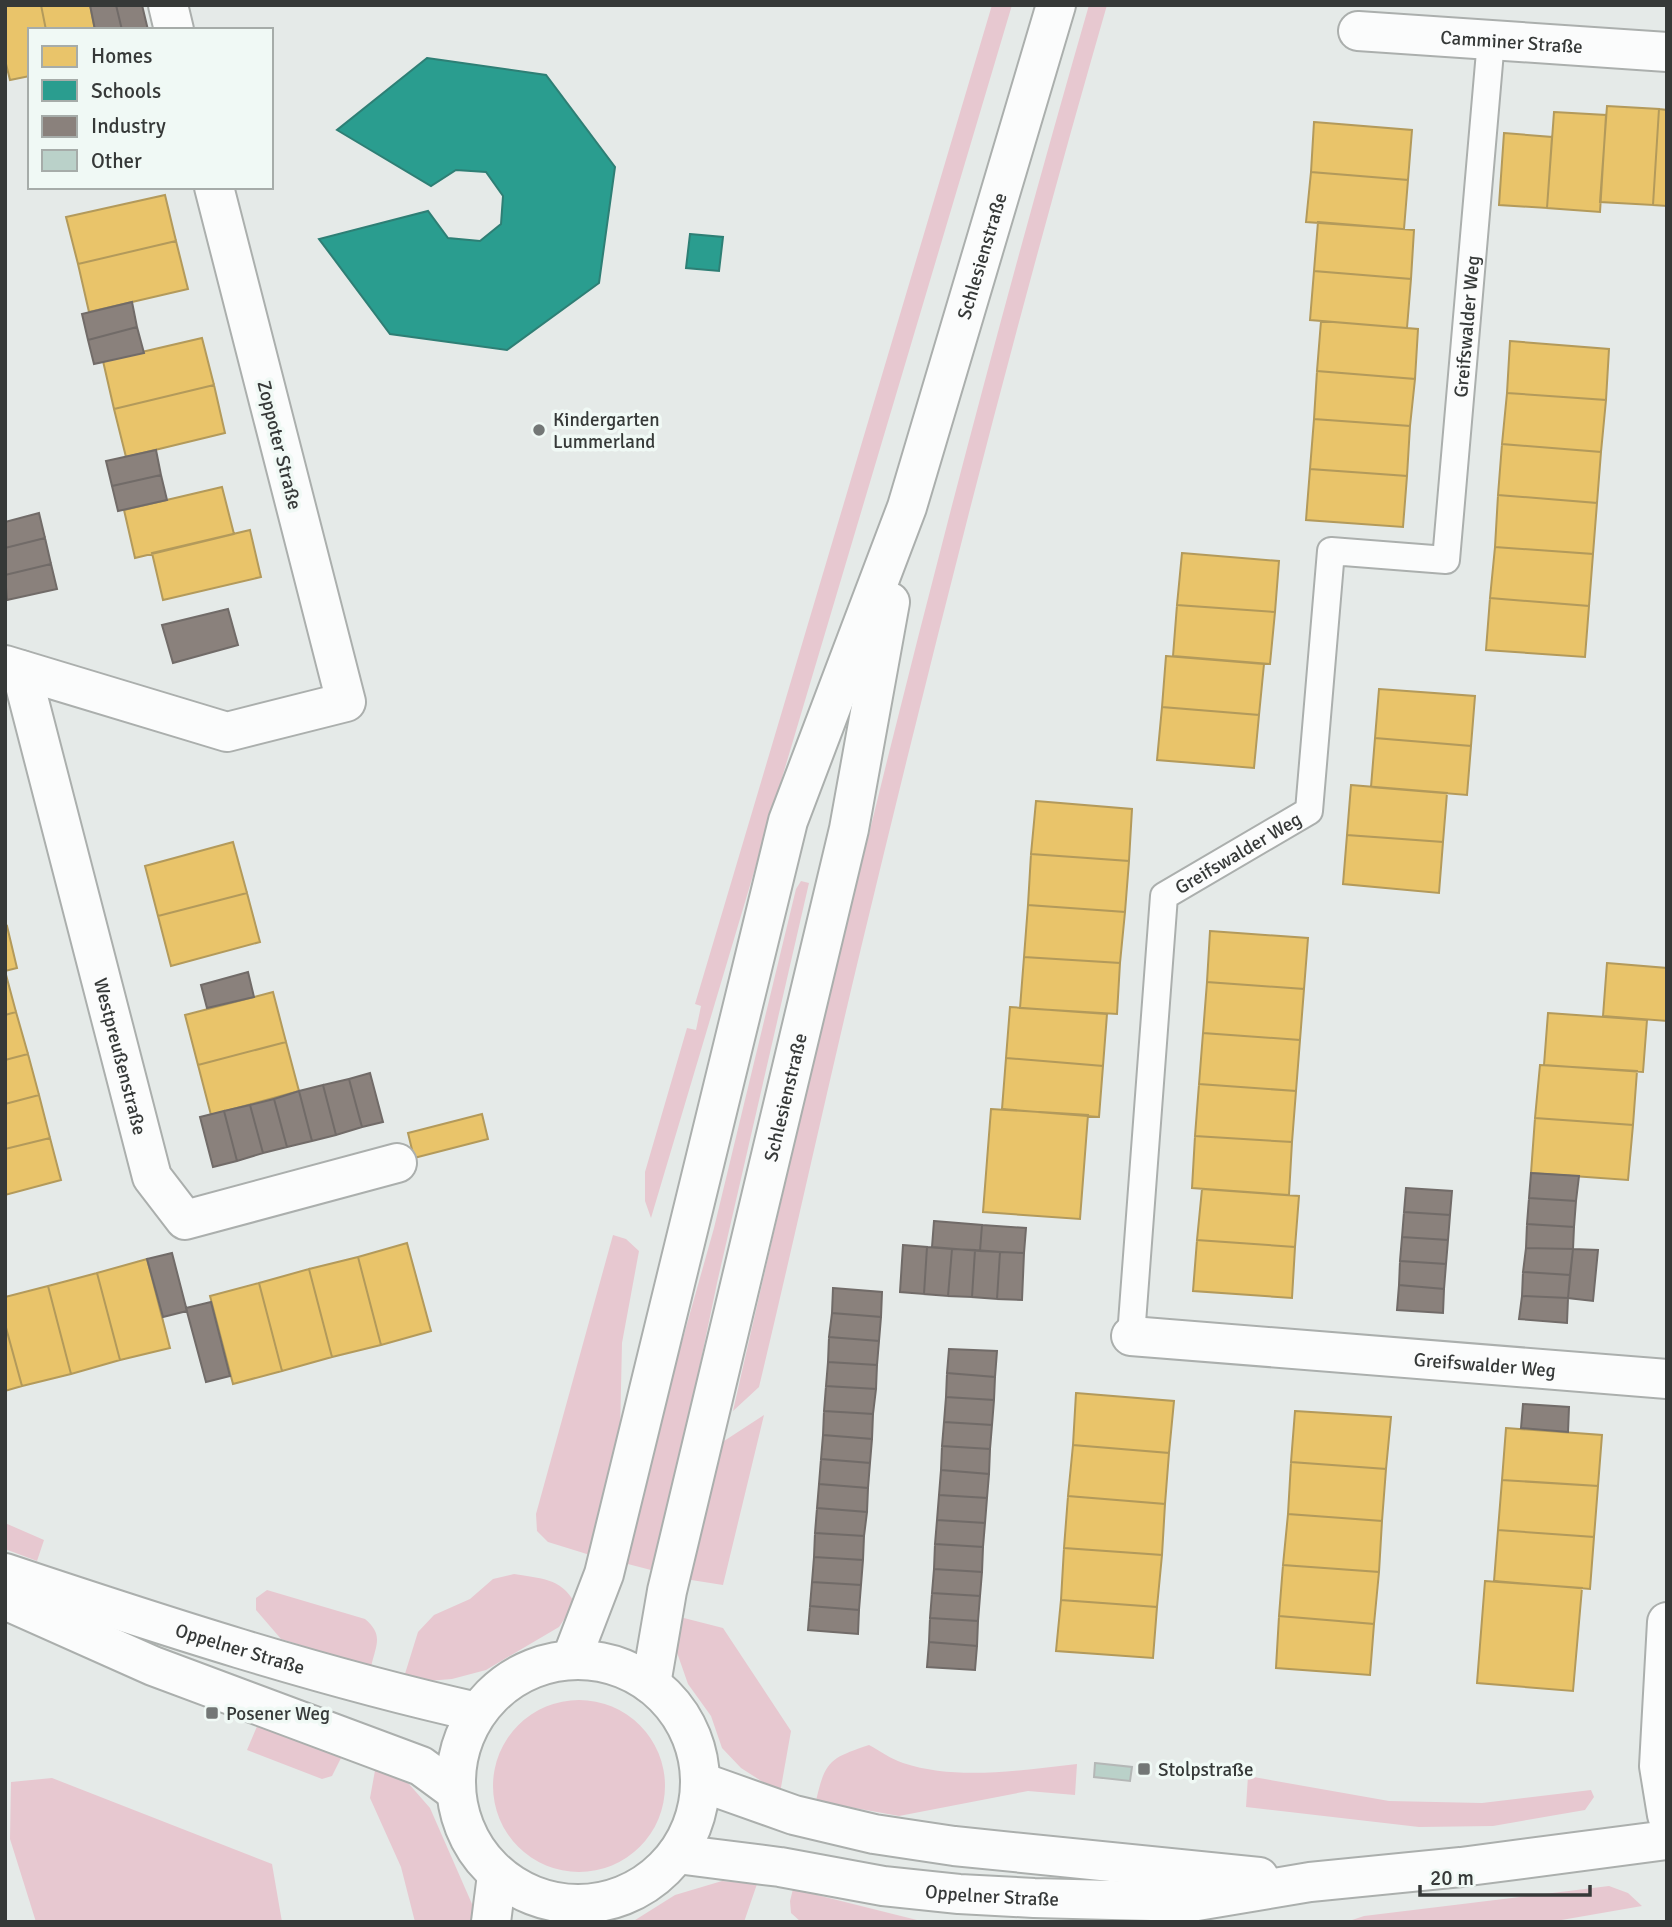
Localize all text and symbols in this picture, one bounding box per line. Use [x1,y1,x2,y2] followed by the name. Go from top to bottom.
[1440,26,1584,59] street label: Camminer Straße
[28,28,273,189] legend
[91,43,153,69] text: Homes
[91,78,161,104] text: Schools
[91,113,166,139] text: Industry
[91,148,142,174] text: Other
[952,190,1013,322] street label: Schlesienstraße
[1449,255,1485,399] street label: Greifswalder Weg
[251,378,307,512] street label: Zoppoter Straße
[553,408,660,454] place label: Kindergarten Lummerland
[531,422,547,438] marker: Kindergarten Lummerland
[1171,807,1306,900] street label: Greifswalder Weg
[88,975,152,1138] street label: Westpreußenstraße
[759,1031,813,1164] street label: Schlesienstraße
[1413,1348,1557,1383] street label: Greifswalder Weg
[172,1618,307,1680] street label: Oppelner Straße
[226,1702,330,1726] place label: Posener Weg
[204,1705,220,1721] marker: Posener Weg
[1158,1758,1253,1782] place label: Stolpstraße
[1136,1761,1152,1777] marker: Stolpstraße
[1420,1854,1590,1898] scale bar
[1430,1865,1474,1891] text: 20 m
[924,1880,1059,1912] street label: Oppelner Straße

